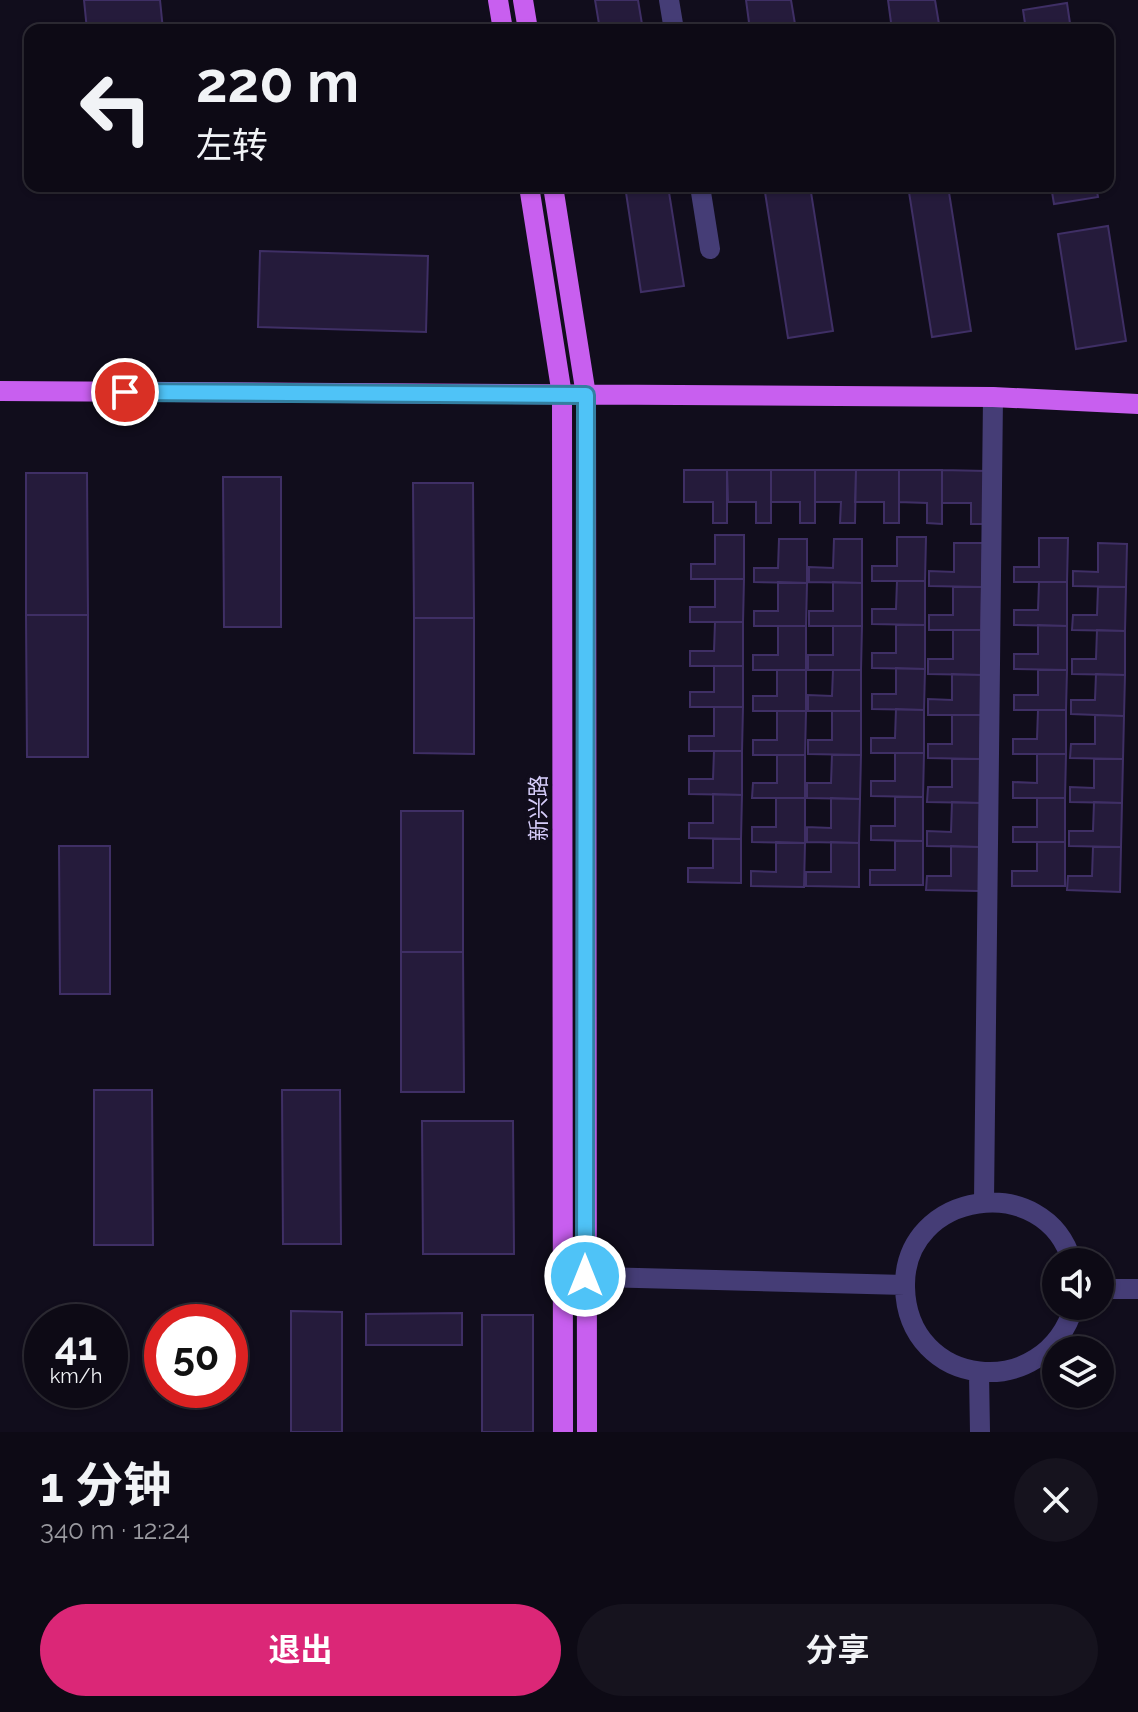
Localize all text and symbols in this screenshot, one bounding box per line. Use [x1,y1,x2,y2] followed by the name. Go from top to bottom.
[196,49,359,115] text: 220 m
[64,56,168,160] icon: left
[196,124,268,166] text: 左转
[91,358,159,426] pin
[103,370,147,414] icon: arrive
[525,775,551,841] street label: 新兴路
[543,1234,627,1318] position arrow
[1042,1248,1114,1408] map controls
[1042,1248,1114,1320] button: sound
[144,1304,248,1408] speed limit sign: 50
[55,1322,97,1369] text: 41
[1042,1336,1114,1408] button: layers
[50,1364,102,1388] text: km/h
[40,1457,171,1513] text: 1 分钟
[1014,1458,1098,1542] button: close
[40,1515,190,1545] text: 340 m · 12:24
[40,1604,561,1696] button: 退出
[577,1604,1098,1696] button: 分享

